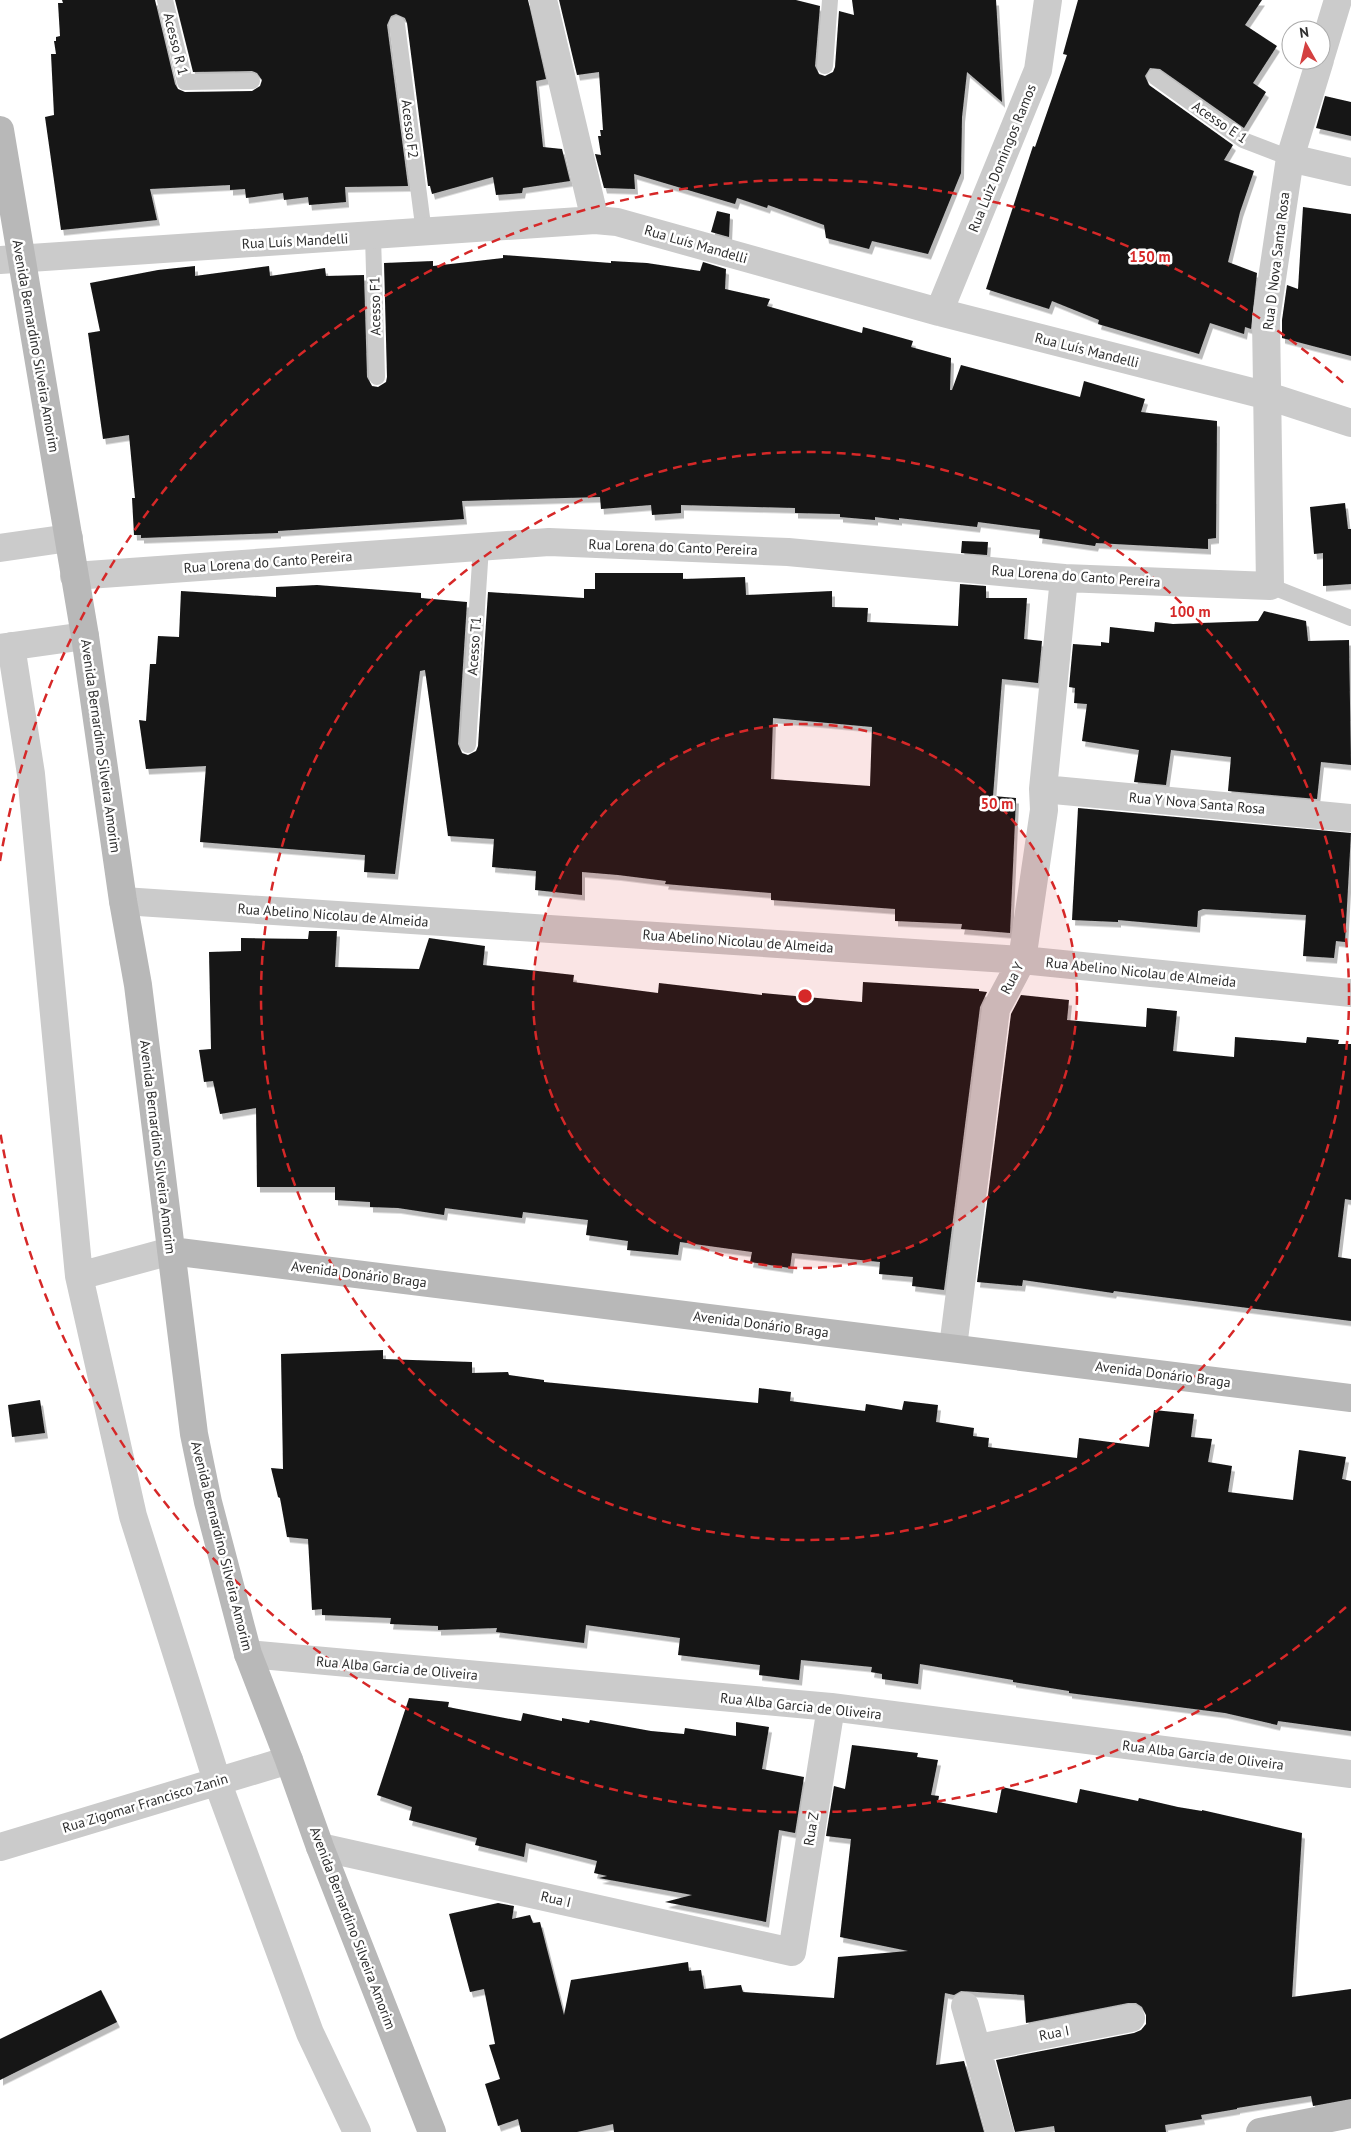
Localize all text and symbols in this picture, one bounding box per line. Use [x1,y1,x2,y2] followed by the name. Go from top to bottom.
[160,11,192,77] street label: Acesso R 1
[1281,20,1331,70] north arrow
[1298,23,1310,42] text: N
[964,81,1040,235] street label: Rua Luiz Domingos Ramos
[1189,97,1251,147] street label: Acesso E 1
[397,99,423,159] street label: Acesso F2
[1259,191,1293,331] street label: Rua D Nova Santa Rosa
[642,221,750,267] street label: Rua Luís Mandelli
[241,229,349,253] street label: Rua Luís Mandelli
[8,238,64,454] street label: Avenida Bernardino Silveira Amorim
[1129,247,1171,266] text: 150 m
[365,276,385,336] street label: Acesso F1
[1033,328,1141,372] street label: Rua Luís Mandelli
[588,535,758,559] street label: Rua Lorena do Canto Pereira
[183,547,353,577] street label: Rua Lorena do Canto Pereira
[991,561,1161,591] street label: Rua Lorena do Canto Pereira
[1169,602,1211,621] text: 100 m
[463,616,485,676] street label: Acesso T1
[77,638,125,854] street label: Avenida Bernardino Silveira Amorim
[1128,788,1266,818] street label: Rua Y Nova Santa Rosa
[981,794,1013,813] text: 50 m
[237,899,429,931] street label: Rua Abelino Nicolau de Almeida
[642,925,834,957] street label: Rua Abelino Nicolau de Almeida
[1045,953,1237,991] street label: Rua Abelino Nicolau de Almeida
[996,959,1028,997] street label: Rua Y
[796,987,814,1005] centre of rings
[136,1039,180,1255] street label: Avenida Bernardino Silveira Amorim
[290,1257,428,1291] street label: Avenida Donário Braga
[692,1307,830,1341] street label: Avenida Donário Braga
[1094,1357,1232,1391] street label: Avenida Donário Braga
[187,1439,257,1653] street label: Avenida Bernardino Silveira Amorim
[315,1652,479,1684] street label: Rua Alba Garcia de Oliveira
[719,1689,883,1723] street label: Rua Alba Garcia de Oliveira
[1121,1736,1285,1774] street label: Rua Alba Garcia de Oliveira
[60,1769,230,1837] street label: Rua Zigomar Francisco Zanin
[799,1811,823,1847] street label: Rua Z
[306,1824,400,2032] street label: Avenida Bernardino Silveira Amorim
[539,1887,573,1911] street label: Rua I
[1037,2021,1071,2045] street label: Rua I

